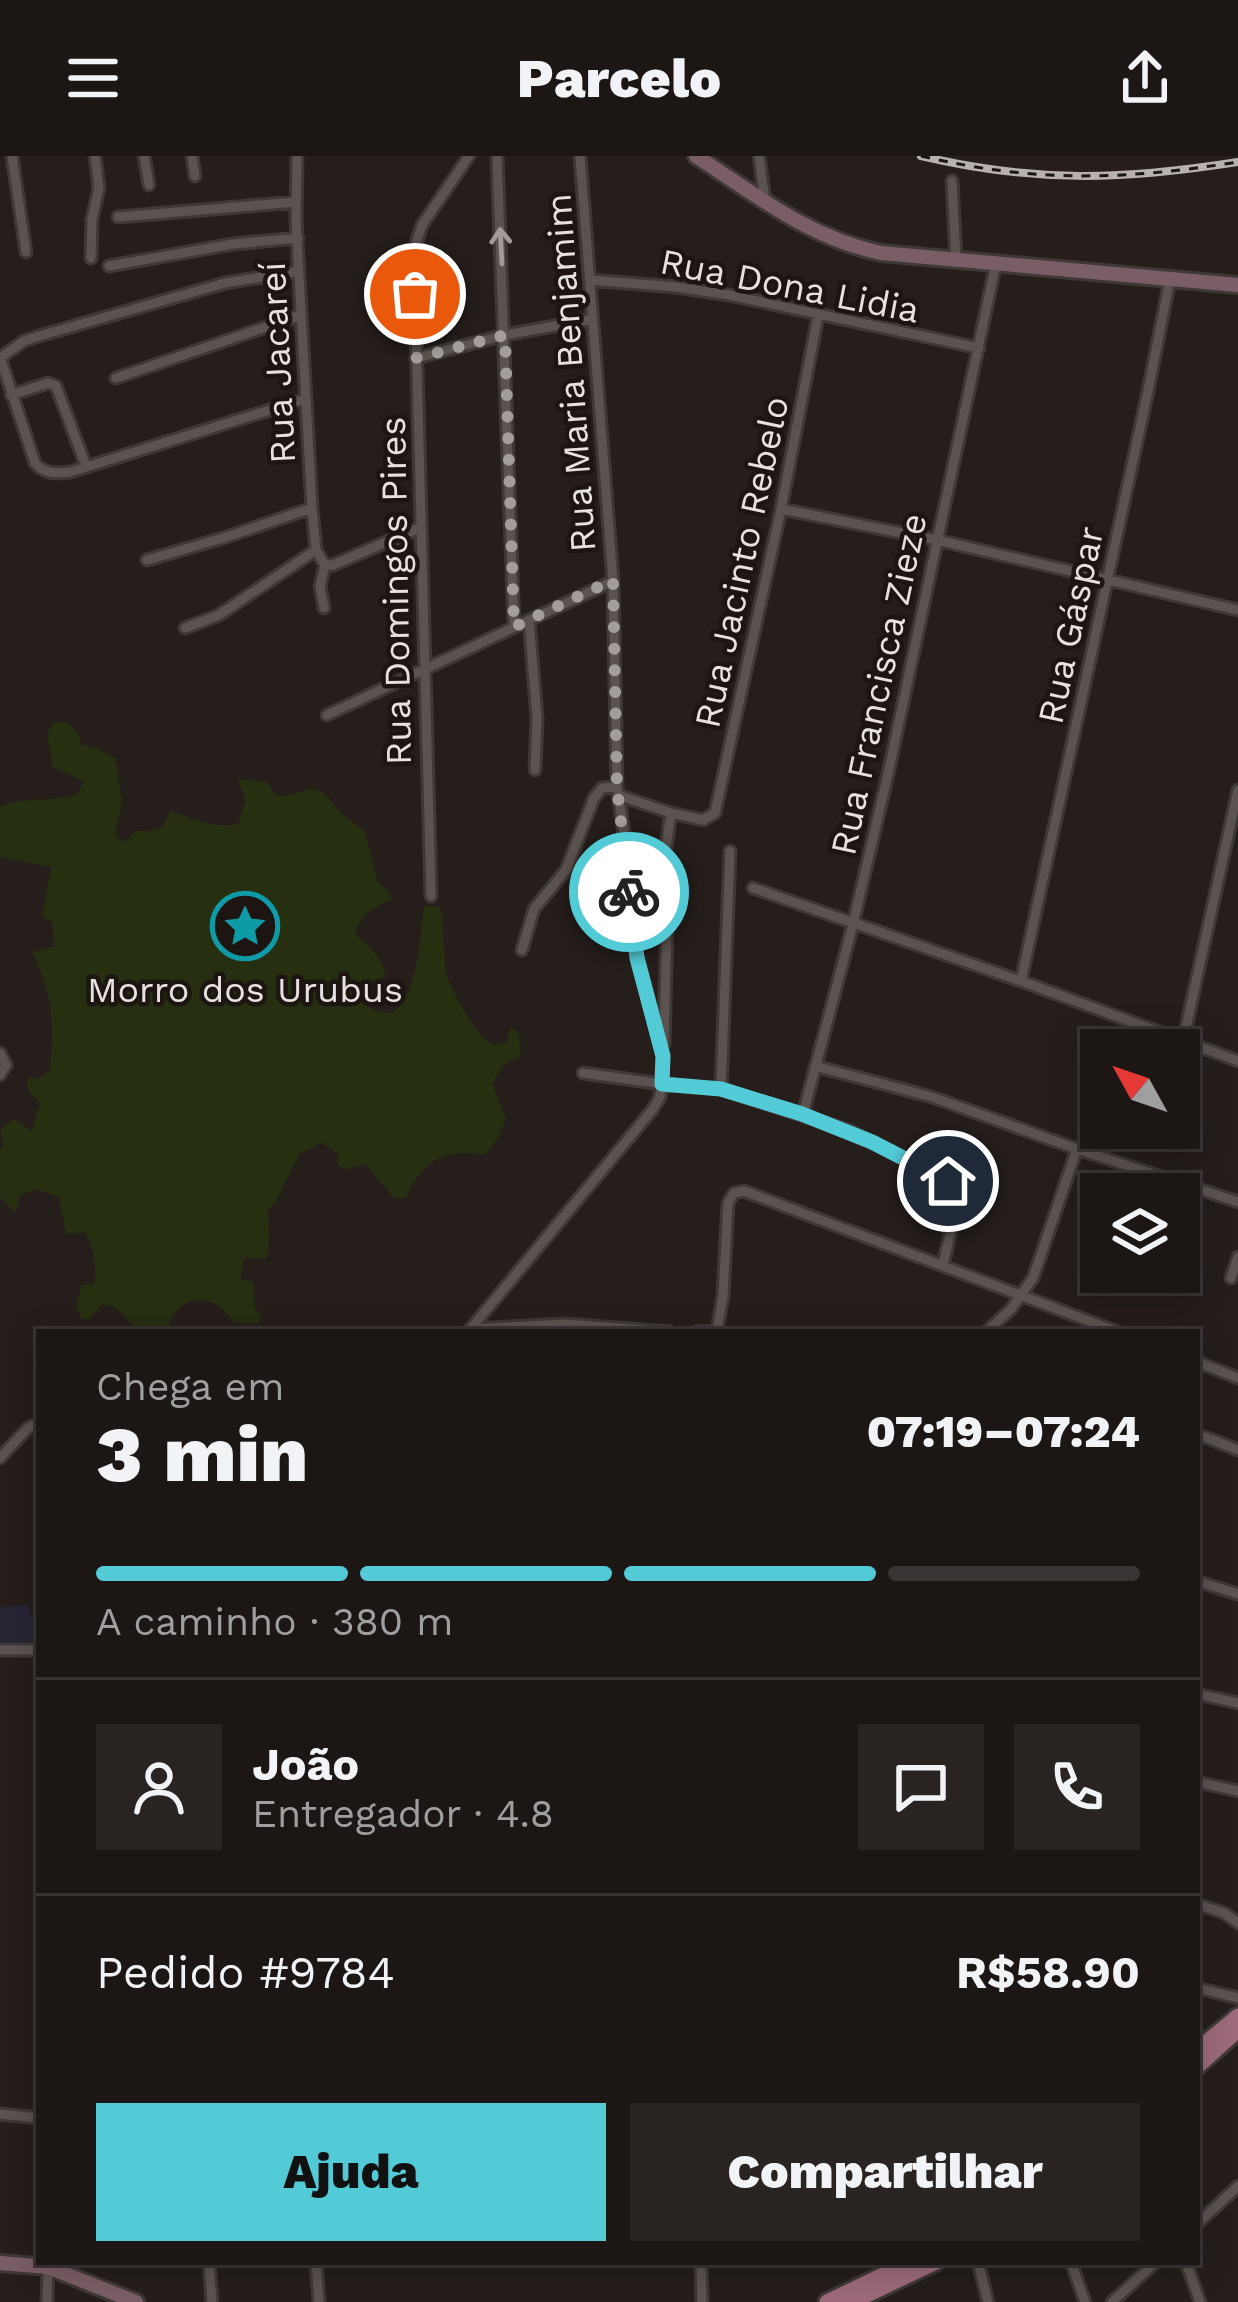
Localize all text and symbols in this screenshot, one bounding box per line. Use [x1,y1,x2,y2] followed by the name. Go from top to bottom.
[60,45,126,111] icon: menu
[1112,45,1178,111] icon: share
[517,47,721,110] text: Parcelo
[538,192,604,554] street label: Rua Maria Benjamim
[489,227,512,266] one-way arrow
[657,240,923,332] street label: Rua Dona Lidia
[364,243,466,345] pin
[252,261,304,465] street label: Rua Jacareí
[382,261,448,327] icon: bag
[686,393,798,732] street label: Rua Jacinto Rebelo
[372,416,420,766] street label: Rua Domingos Pires
[822,509,936,859] street label: Rua Francisca Zieze
[1030,523,1112,728] street label: Rua Gáspar
[569,832,689,952] courier
[596,859,662,925] icon: bike
[210,891,280,961] place icon: Morro dos Urubus
[87,969,403,1011] place label: Morro dos Urubus
[1080,1029,1200,1149] north arrow
[1080,1029,1200,1293] map controls
[897,1130,999,1232] pin
[915,1148,981,1214] icon: home
[1080,1173,1200,1293] button: layers
[96,1364,284,1409] text: Chega em
[867,1405,1140,1458] text: 07:19–07:24
[96,1408,308,1500] text: 3 min
[96,1599,454,1644] text: A caminho · 380 m
[96,1724,222,1850] button: person
[858,1724,984,1850] button: chat
[1014,1724,1140,1850] button: phone
[252,1738,359,1791] text: João
[252,1791,554,1836] text: Entregador · 4.8
[96,1946,395,1999] text: Pedido #9784
[956,1946,1140,1999] text: R$58.90
[96,2103,606,2241] button: Ajuda
[630,2103,1140,2241] button: Compartilhar

